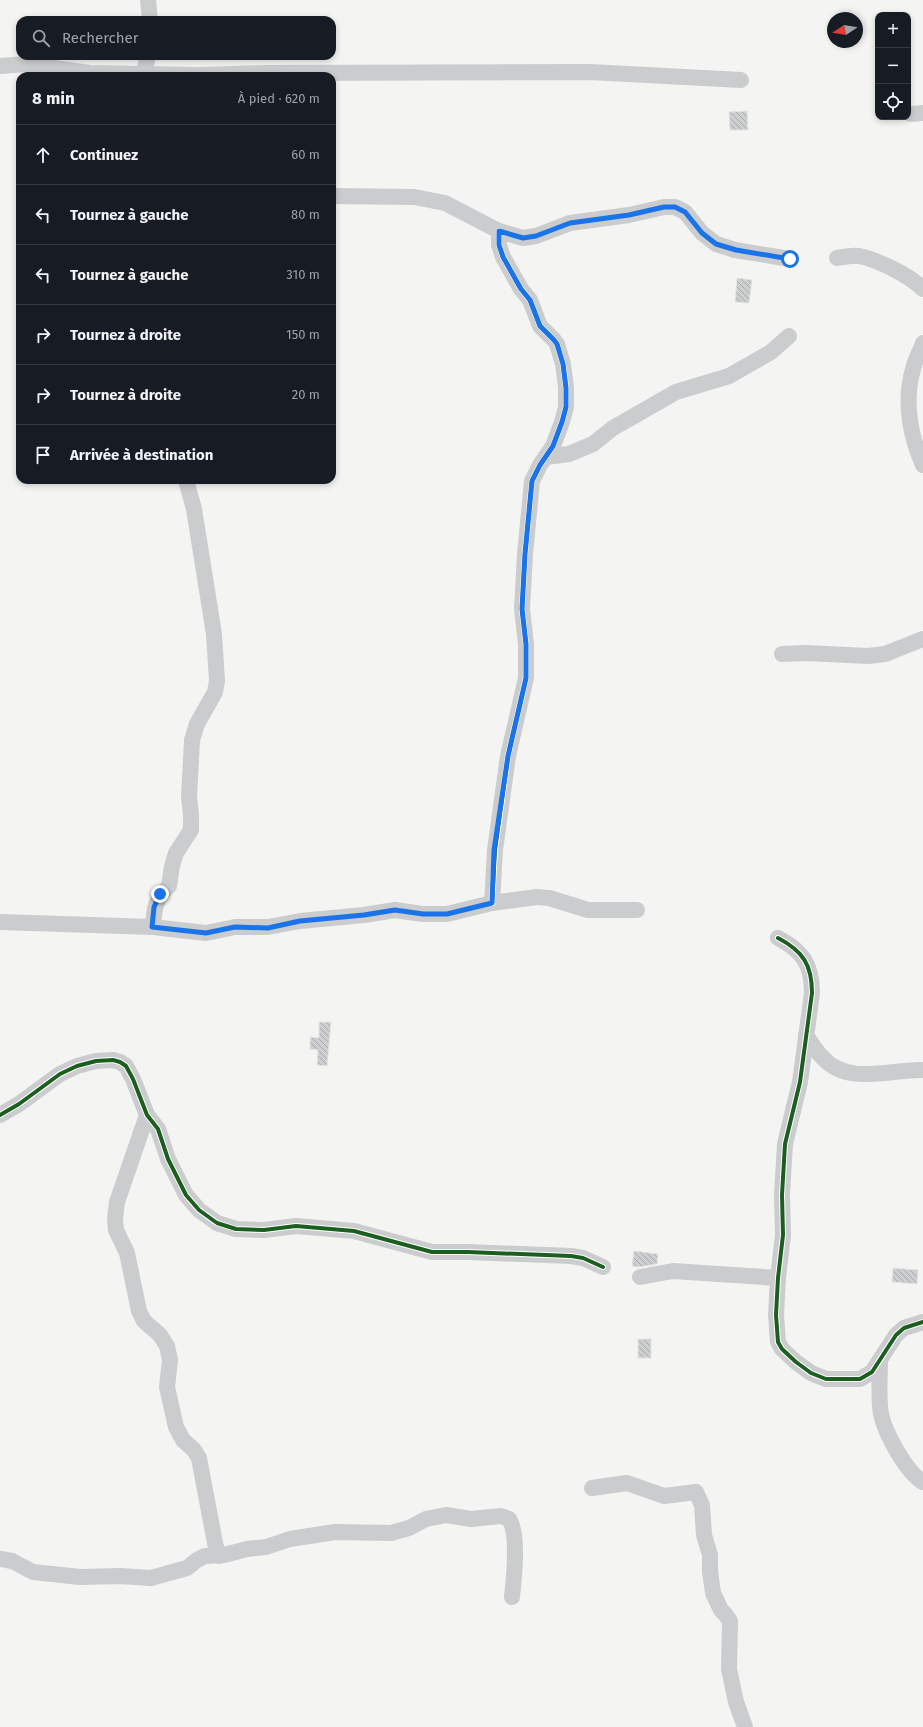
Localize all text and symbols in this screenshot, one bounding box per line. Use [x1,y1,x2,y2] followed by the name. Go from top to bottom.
[827,12,863,48] north arrow
[875,12,911,120] map controls
[875,12,911,48] button: +
[16,16,336,60] search box
[30,27,52,49] icon: search
[62,29,138,47] text: Rechercher
[875,48,911,84] button: −
[875,84,911,120] button: locate
[32,88,75,109] text: 8 min
[238,91,320,106] text: À pied · 620 m
[32,144,54,166] icon: ahead
[70,146,138,164] text: Continuez
[291,147,320,162] text: 60 m
[32,204,54,226] icon: left
[70,206,189,224] text: Tournez à gauche
[291,207,320,222] text: 80 m
[781,250,799,268] route start
[32,264,54,286] icon: left
[70,266,189,284] text: Tournez à gauche
[286,267,320,282] text: 310 m
[32,324,54,346] icon: right
[70,326,181,344] text: Tournez à droite
[286,327,320,342] text: 150 m
[32,384,54,406] icon: right
[70,386,181,404] text: Tournez à droite
[292,387,320,402] text: 20 m
[32,444,54,466] icon: arrive
[70,446,213,464] text: Arrivée à destination
[151,885,169,903] route end

